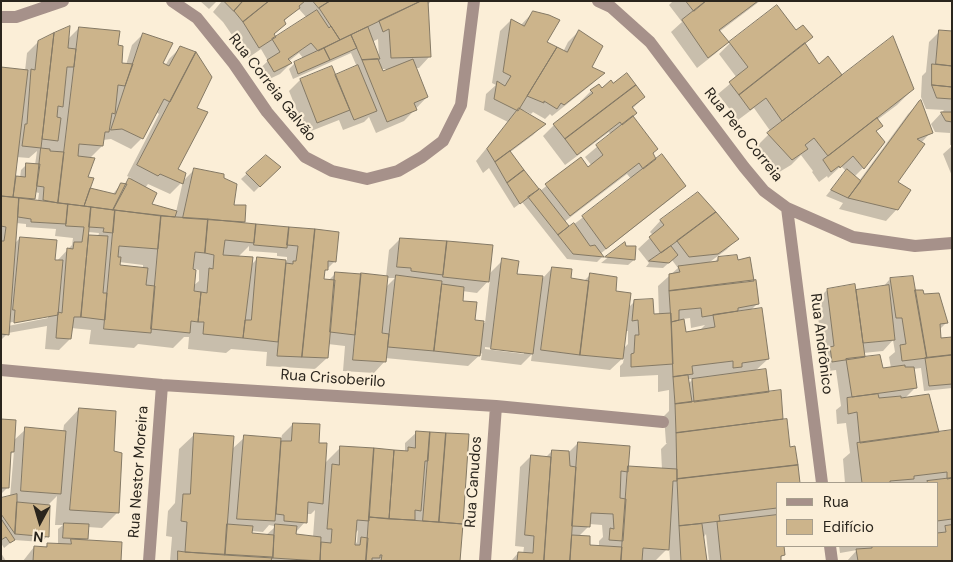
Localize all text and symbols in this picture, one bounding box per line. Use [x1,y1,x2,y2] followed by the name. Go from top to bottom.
[224,31,320,145] street label: Rua Correia Galvão
[700,85,786,185] street label: Rua Pero Correia
[806,293,836,395] street label: Rua Andrônico
[280,366,386,392] street label: Rua Crisoberilo
[125,405,153,539] street label: Rua Nestor Moreira
[462,436,486,528] street label: Rua Canudos
[776,482,938,547] legend
[823,492,849,512] text: Rua
[15,497,65,547] north arrow
[823,517,874,537] text: Edifício
[32,527,44,546] text: N

